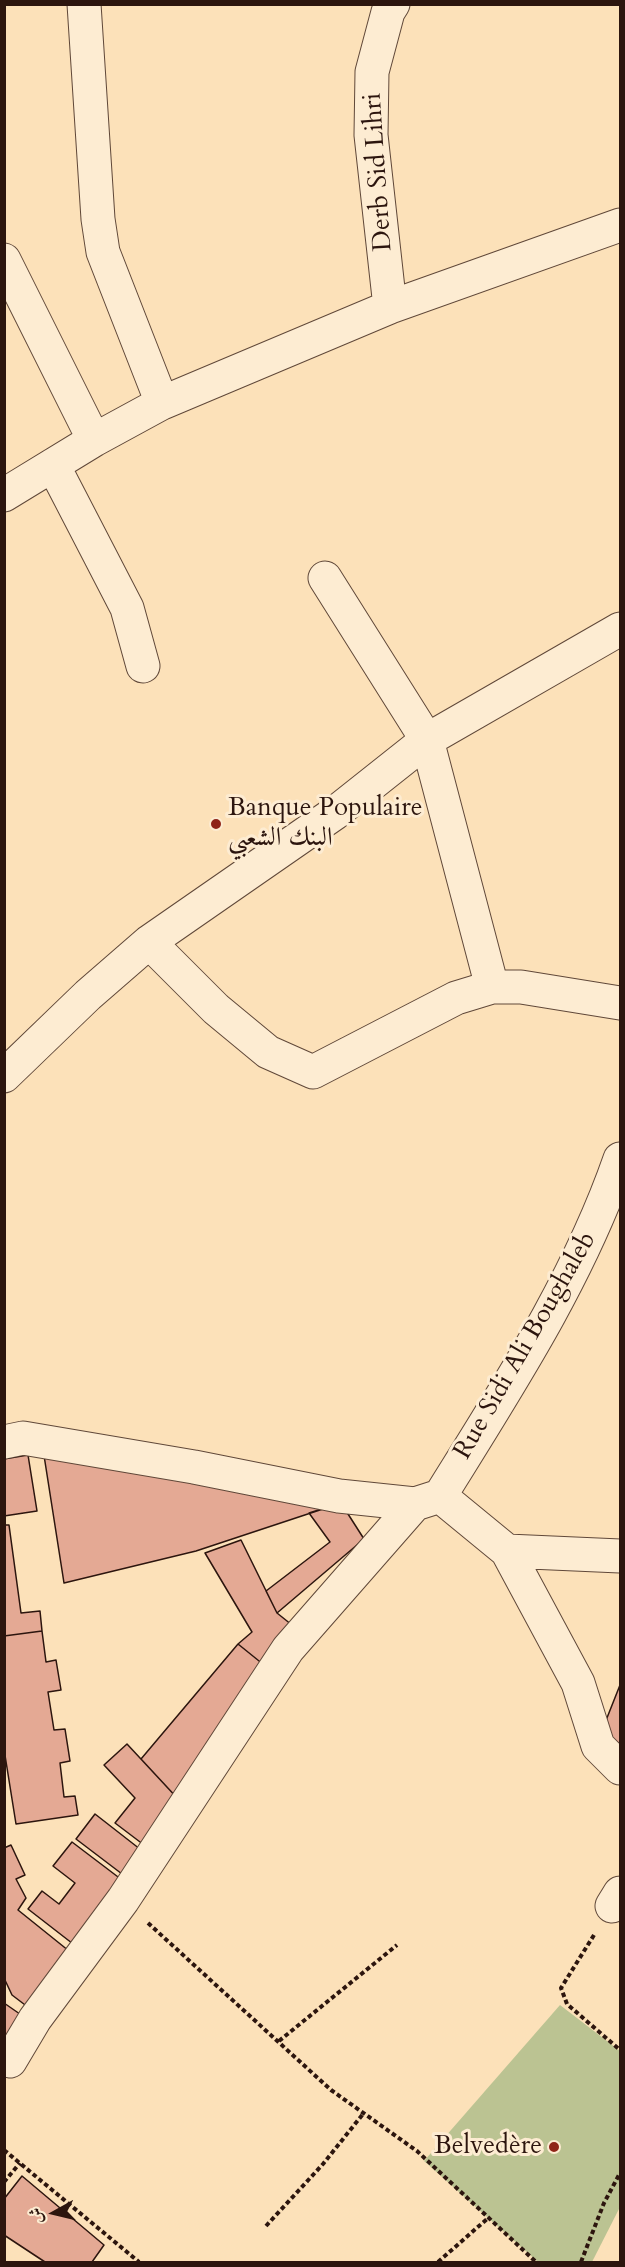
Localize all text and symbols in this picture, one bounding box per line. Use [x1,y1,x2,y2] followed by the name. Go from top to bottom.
[358,92,400,252] street label: Derb Sid Lihri
[228,793,423,855] place label: Banque Populaire البنك الشعبي
[209,817,223,831] marker: Banque Populaire البنك الشعبي
[448,1227,604,1465] street label: Rue Sidi Ali Boughaleb
[434,2131,542,2163] place label: Belvedère
[547,2140,561,2154] marker: Belvedère
[24,2183,84,2243] north arrow
[24,2206,48,2225] text: ش

